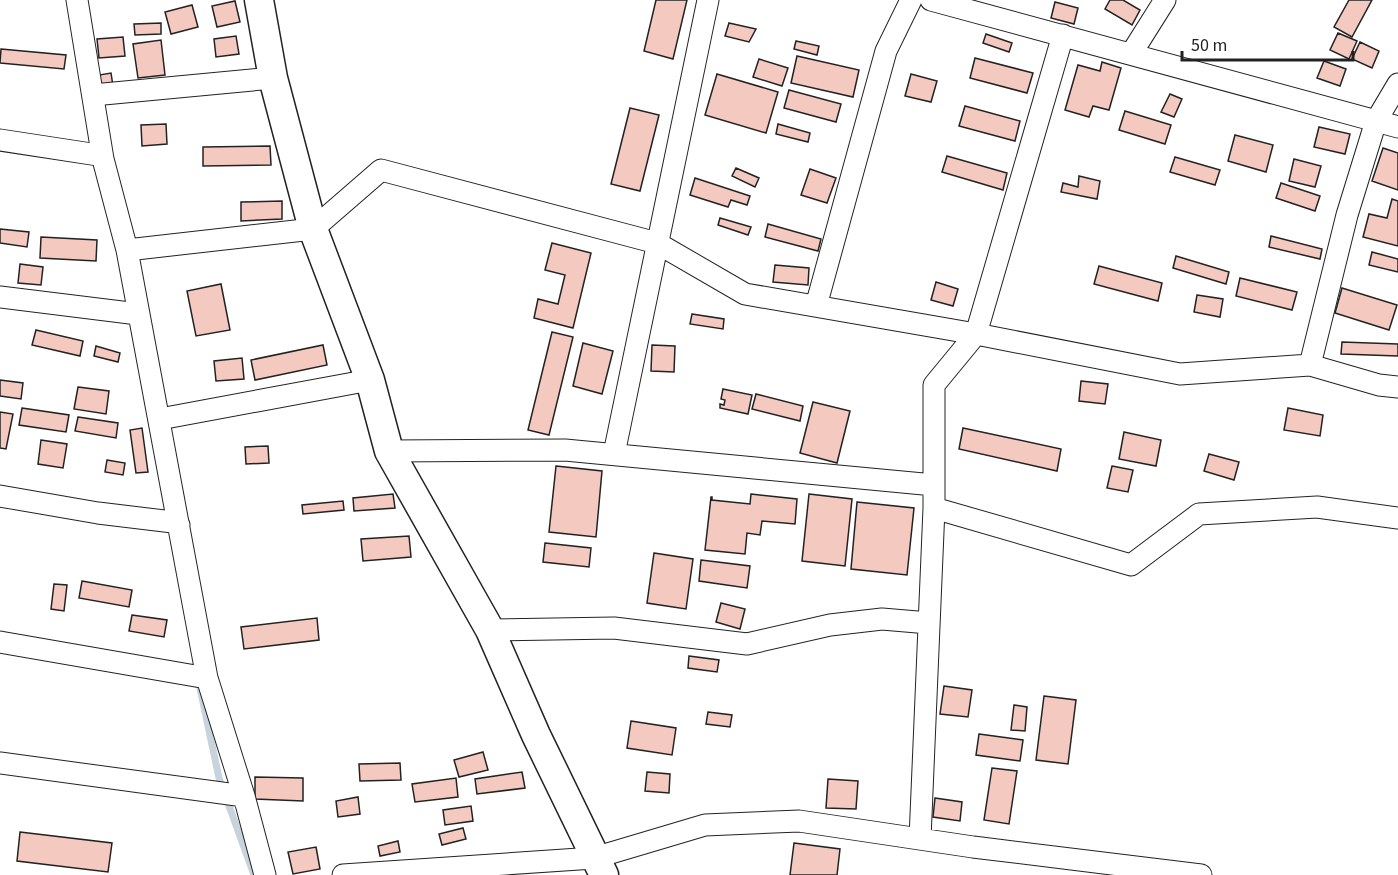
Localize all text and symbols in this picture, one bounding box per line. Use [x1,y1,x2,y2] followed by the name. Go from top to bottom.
[1182,24,1353,62] scale bar
[1191,33,1227,58] text: 50 m

